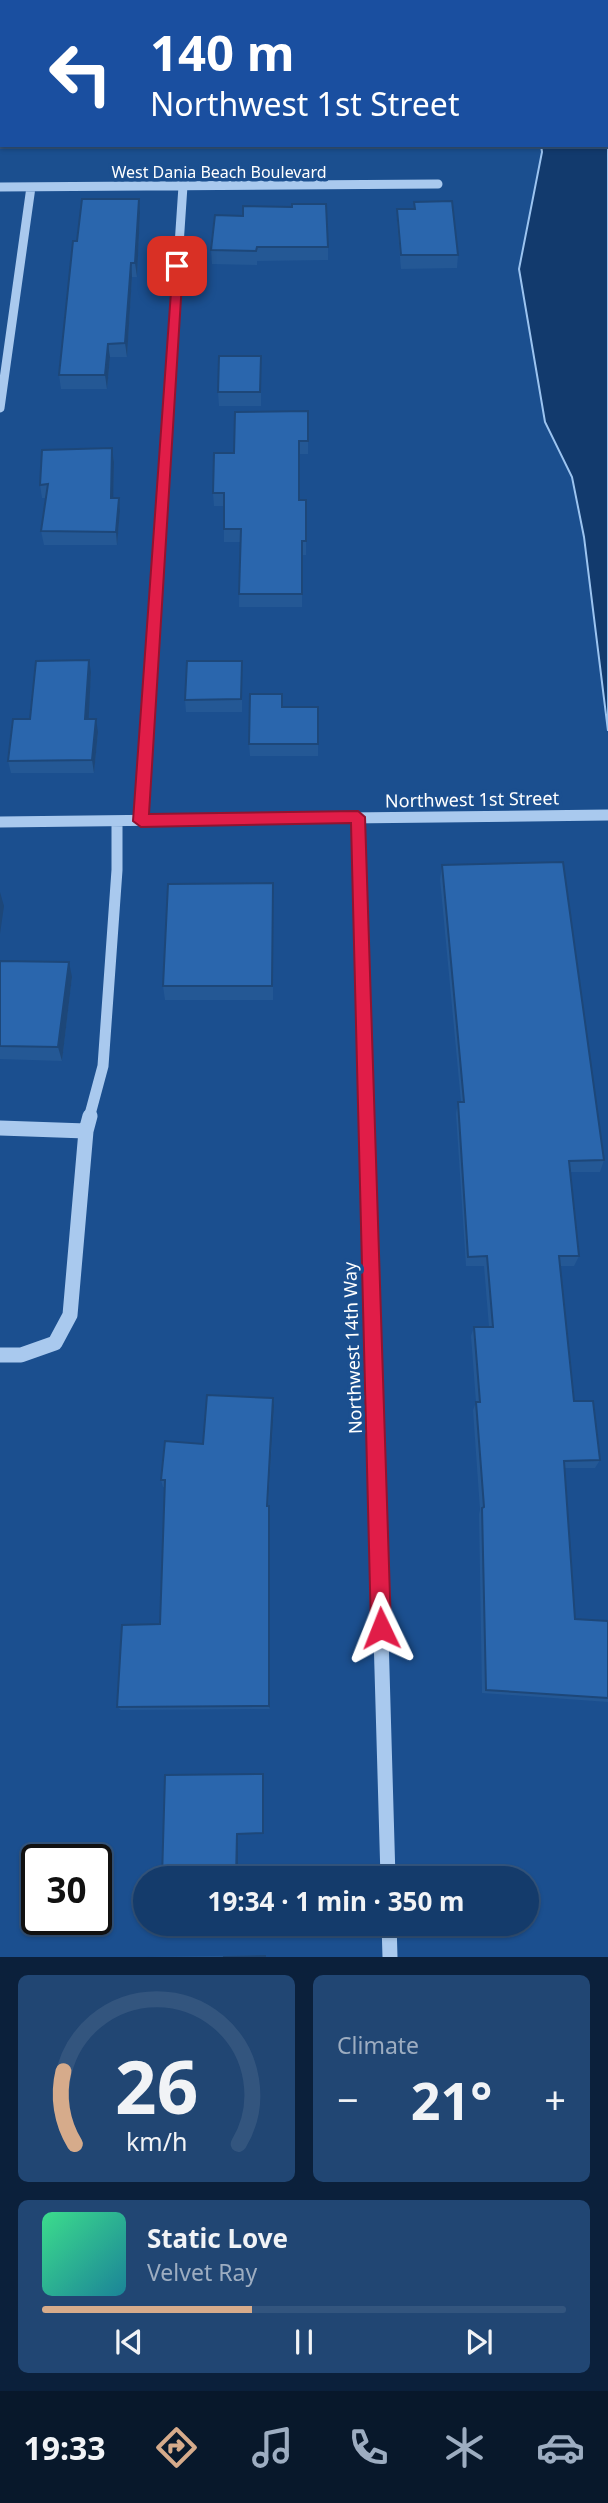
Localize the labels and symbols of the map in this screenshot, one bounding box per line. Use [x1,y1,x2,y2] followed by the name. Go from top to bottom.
[111,161,327,183] street label: West Dania Beach Boulevard
[147,236,207,296] pin
[385,785,560,813] street label: Northwest 1st Street
[337,1261,367,1435] street label: Northwest 14th Way
[344,1591,418,1665] position arrow
[21,1844,112,1935] speed limit sign: 30

